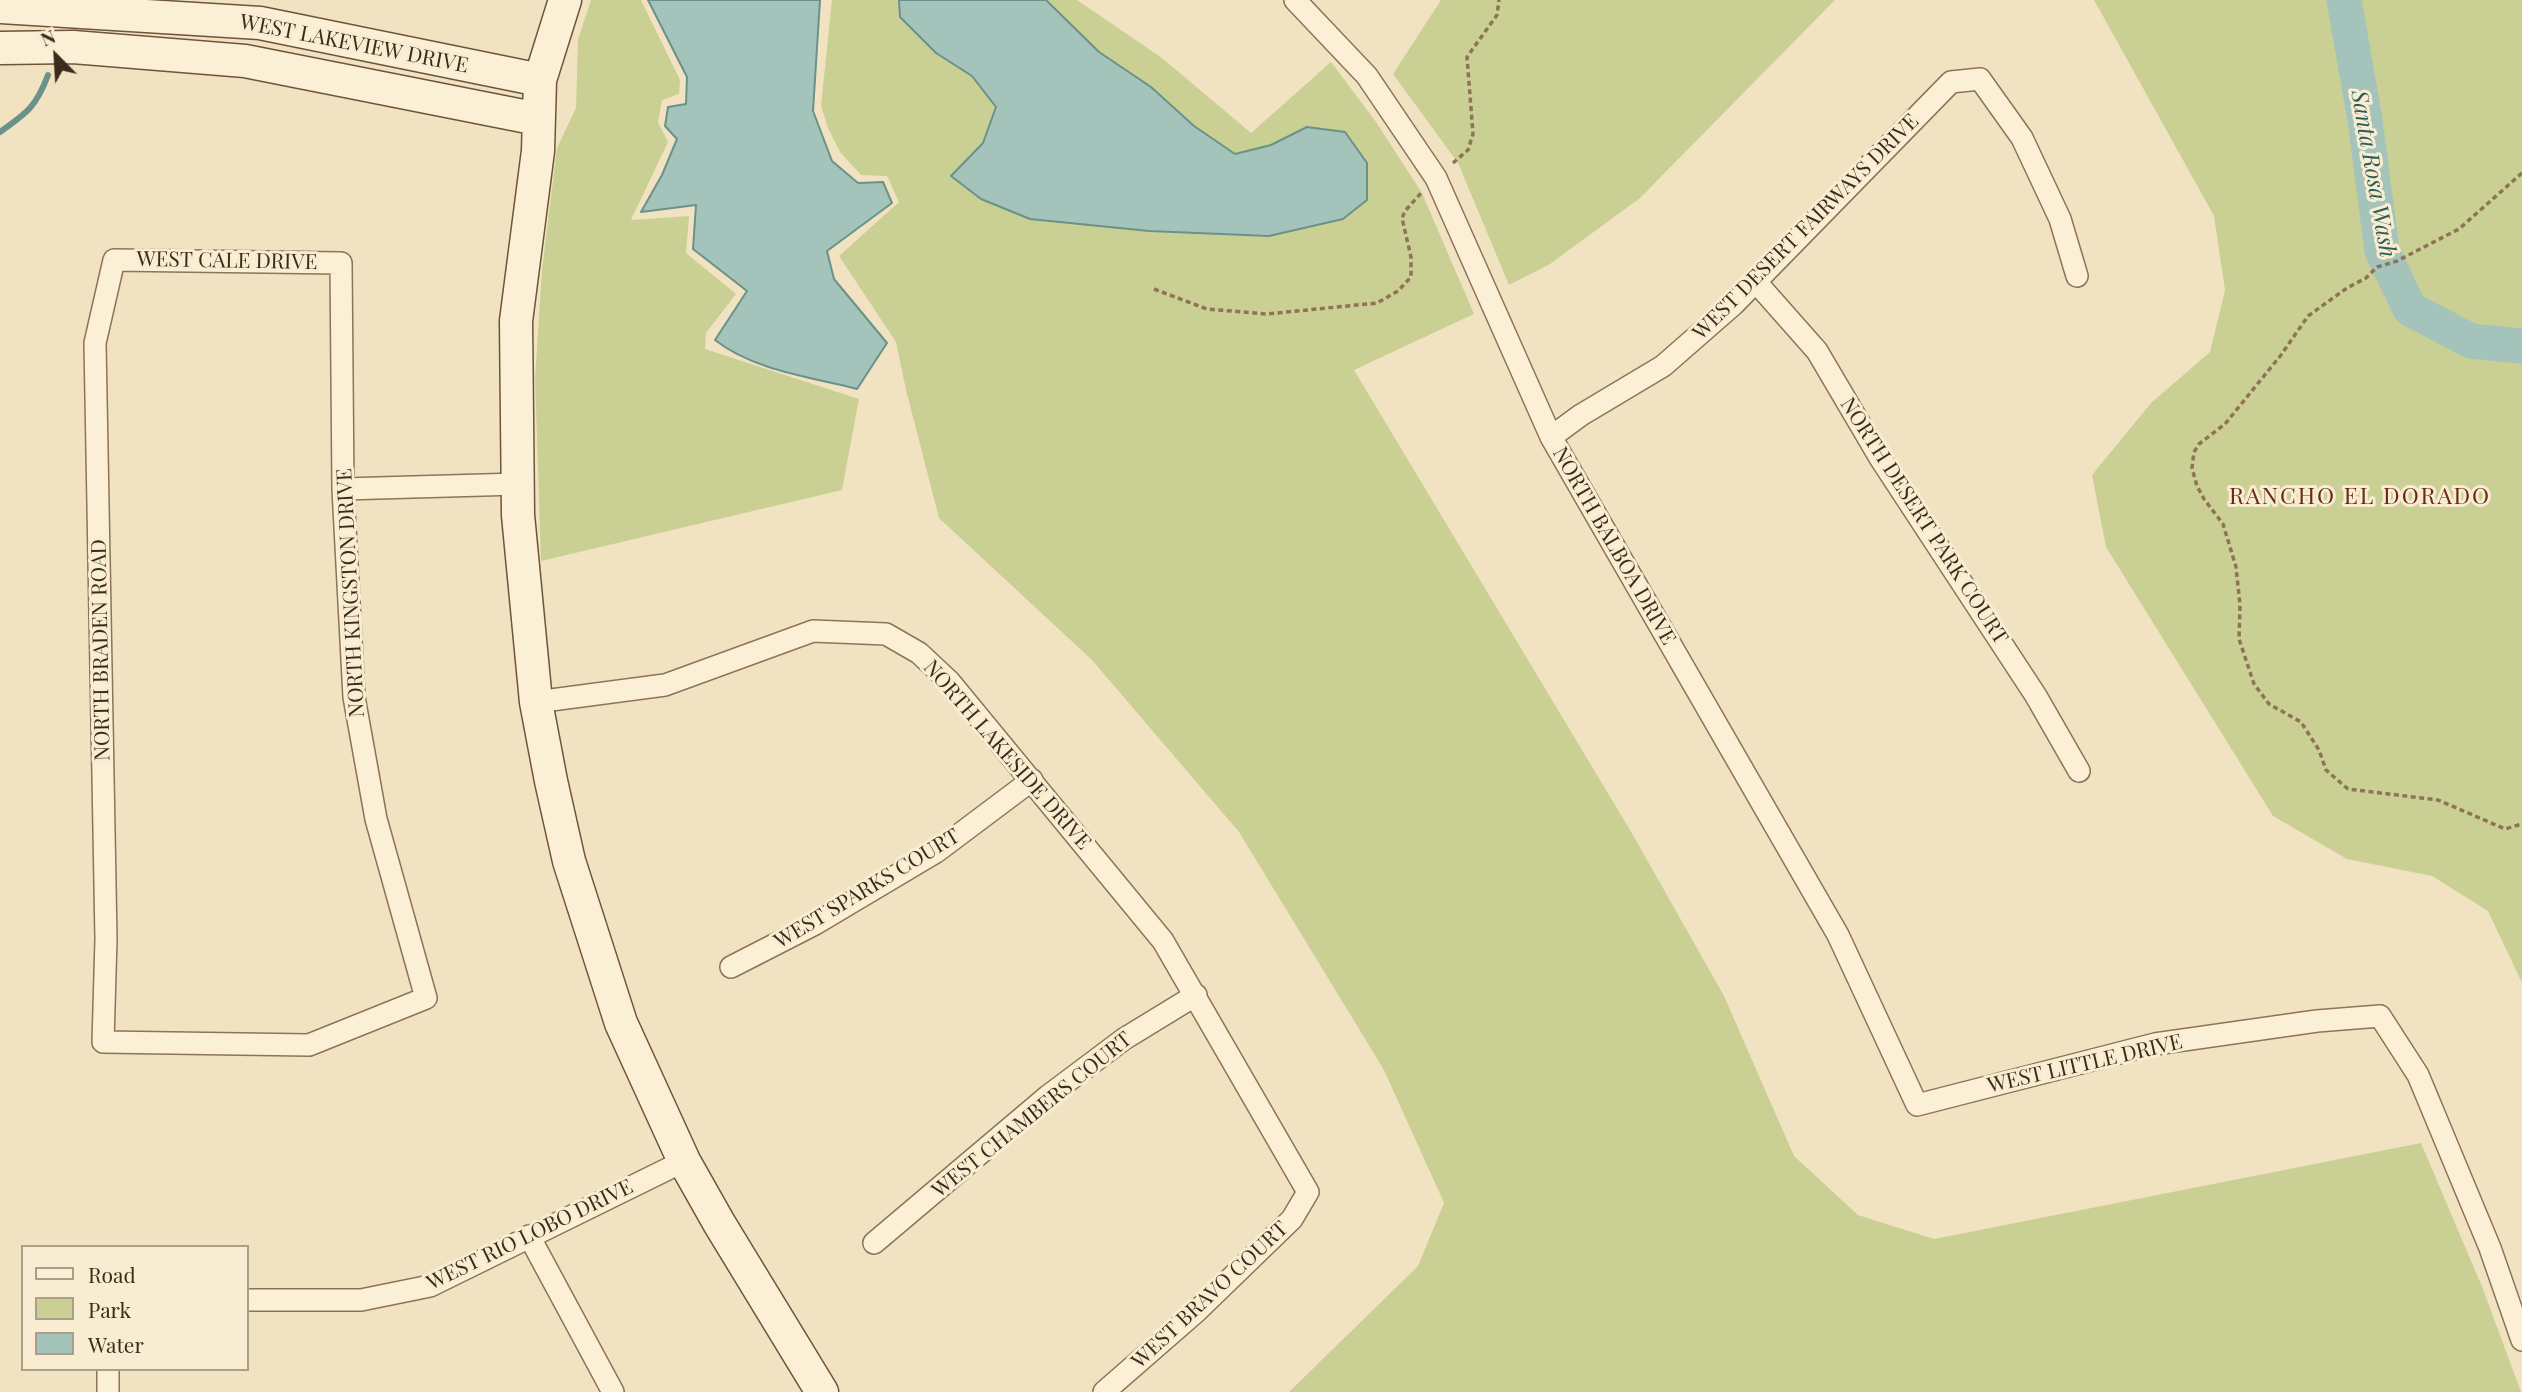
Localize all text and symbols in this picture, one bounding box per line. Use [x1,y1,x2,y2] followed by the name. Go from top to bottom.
[238,9,470,79] street label: WEST LAKEVIEW DRIVE
[21,21,91,91] north arrow
[36,22,59,51] text: N
[2345,88,2401,260] water label: Santa Rosa Wash
[1688,109,1924,345] street label: WEST DESERT FAIRWAYS DRIVE
[136,247,318,275] street label: WEST CALE DRIVE
[1835,393,2013,649] street label: NORTH DESERT PARK COURT
[1547,443,1681,649] street label: NORTH BALBOA DRIVE
[332,468,370,718] street label: NORTH KINGSTON DRIVE
[2231,483,2489,511] district label: RANCHO EL DORADO
[86,539,116,761] street label: NORTH BRADEN ROAD
[918,655,1096,855] street label: NORTH LAKESIDE DRIVE
[770,824,964,954] street label: WEST SPARKS COURT
[927,1027,1137,1203] street label: WEST CHAMBERS COURT
[1985,1029,2185,1099] street label: WEST LITTLE DRIVE
[423,1174,637,1296] street label: WEST RIO LOBO DRIVE
[1127,1216,1293,1374] street label: WEST BRAVO COURT
[21,1245,248,1371] legend
[88,1260,136,1288] text: Road
[88,1295,131,1323] text: Park
[88,1330,144,1358] text: Water

